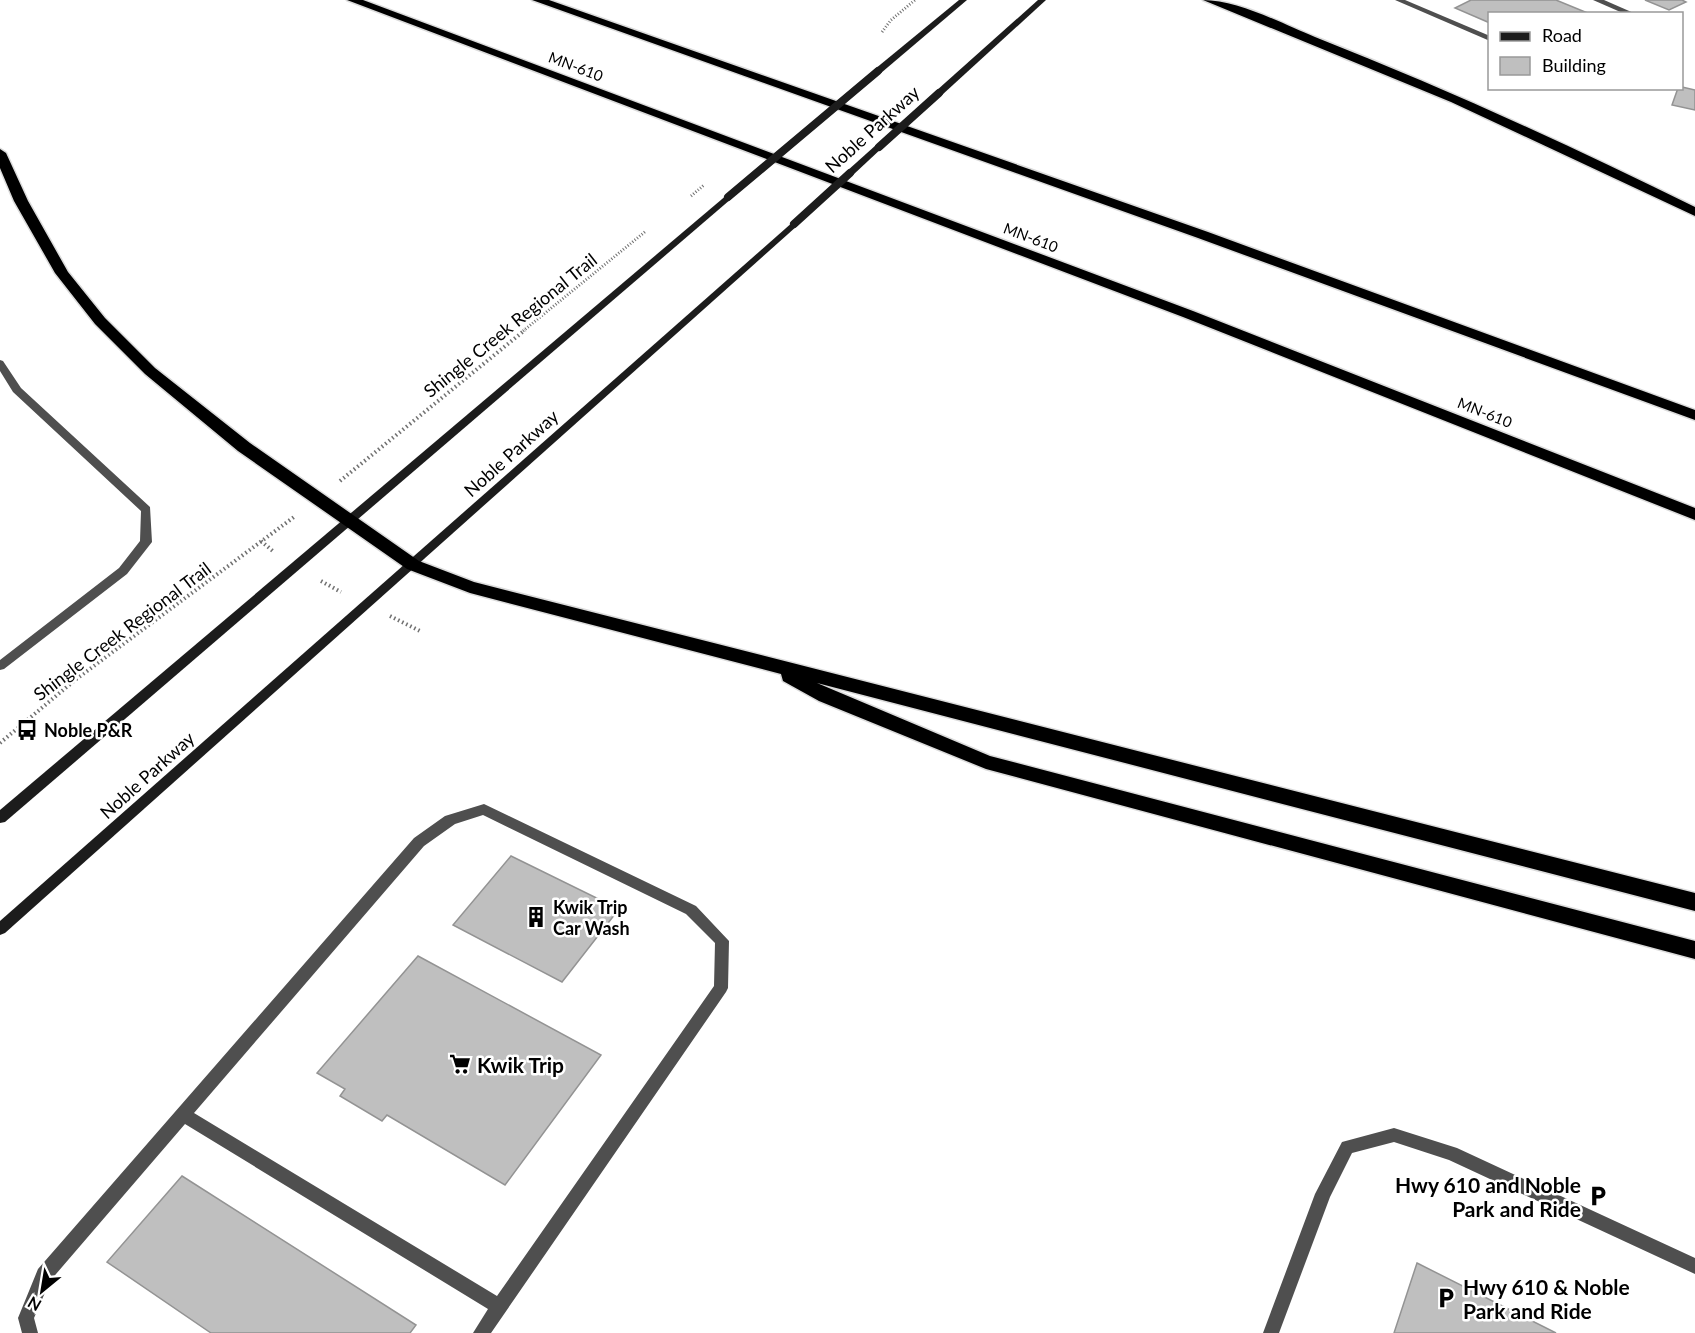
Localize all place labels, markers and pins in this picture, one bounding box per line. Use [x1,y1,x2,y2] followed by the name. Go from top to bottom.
[15,718,39,742] bus stop icon: Noble P&R
[44,719,133,741] place label: Noble P&R
[553,896,630,939] place label: Kwik Trip Car Wash
[524,905,548,929] building icon: Kwik Trip Car Wash
[448,1052,472,1076] supermarket icon: Kwik Trip
[477,1052,564,1077] place label: Kwik Trip
[1395,1172,1581,1221] place label: Hwy 610 and Noble Park and Ride
[1586,1184,1610,1208] parking icon: Hwy 610 and Noble Park and Ride
[1463,1274,1630,1323] place label: Hwy 610 & Noble Park and Ride
[1434,1286,1458,1310] parking icon: Hwy 610 & Noble Park and Ride

